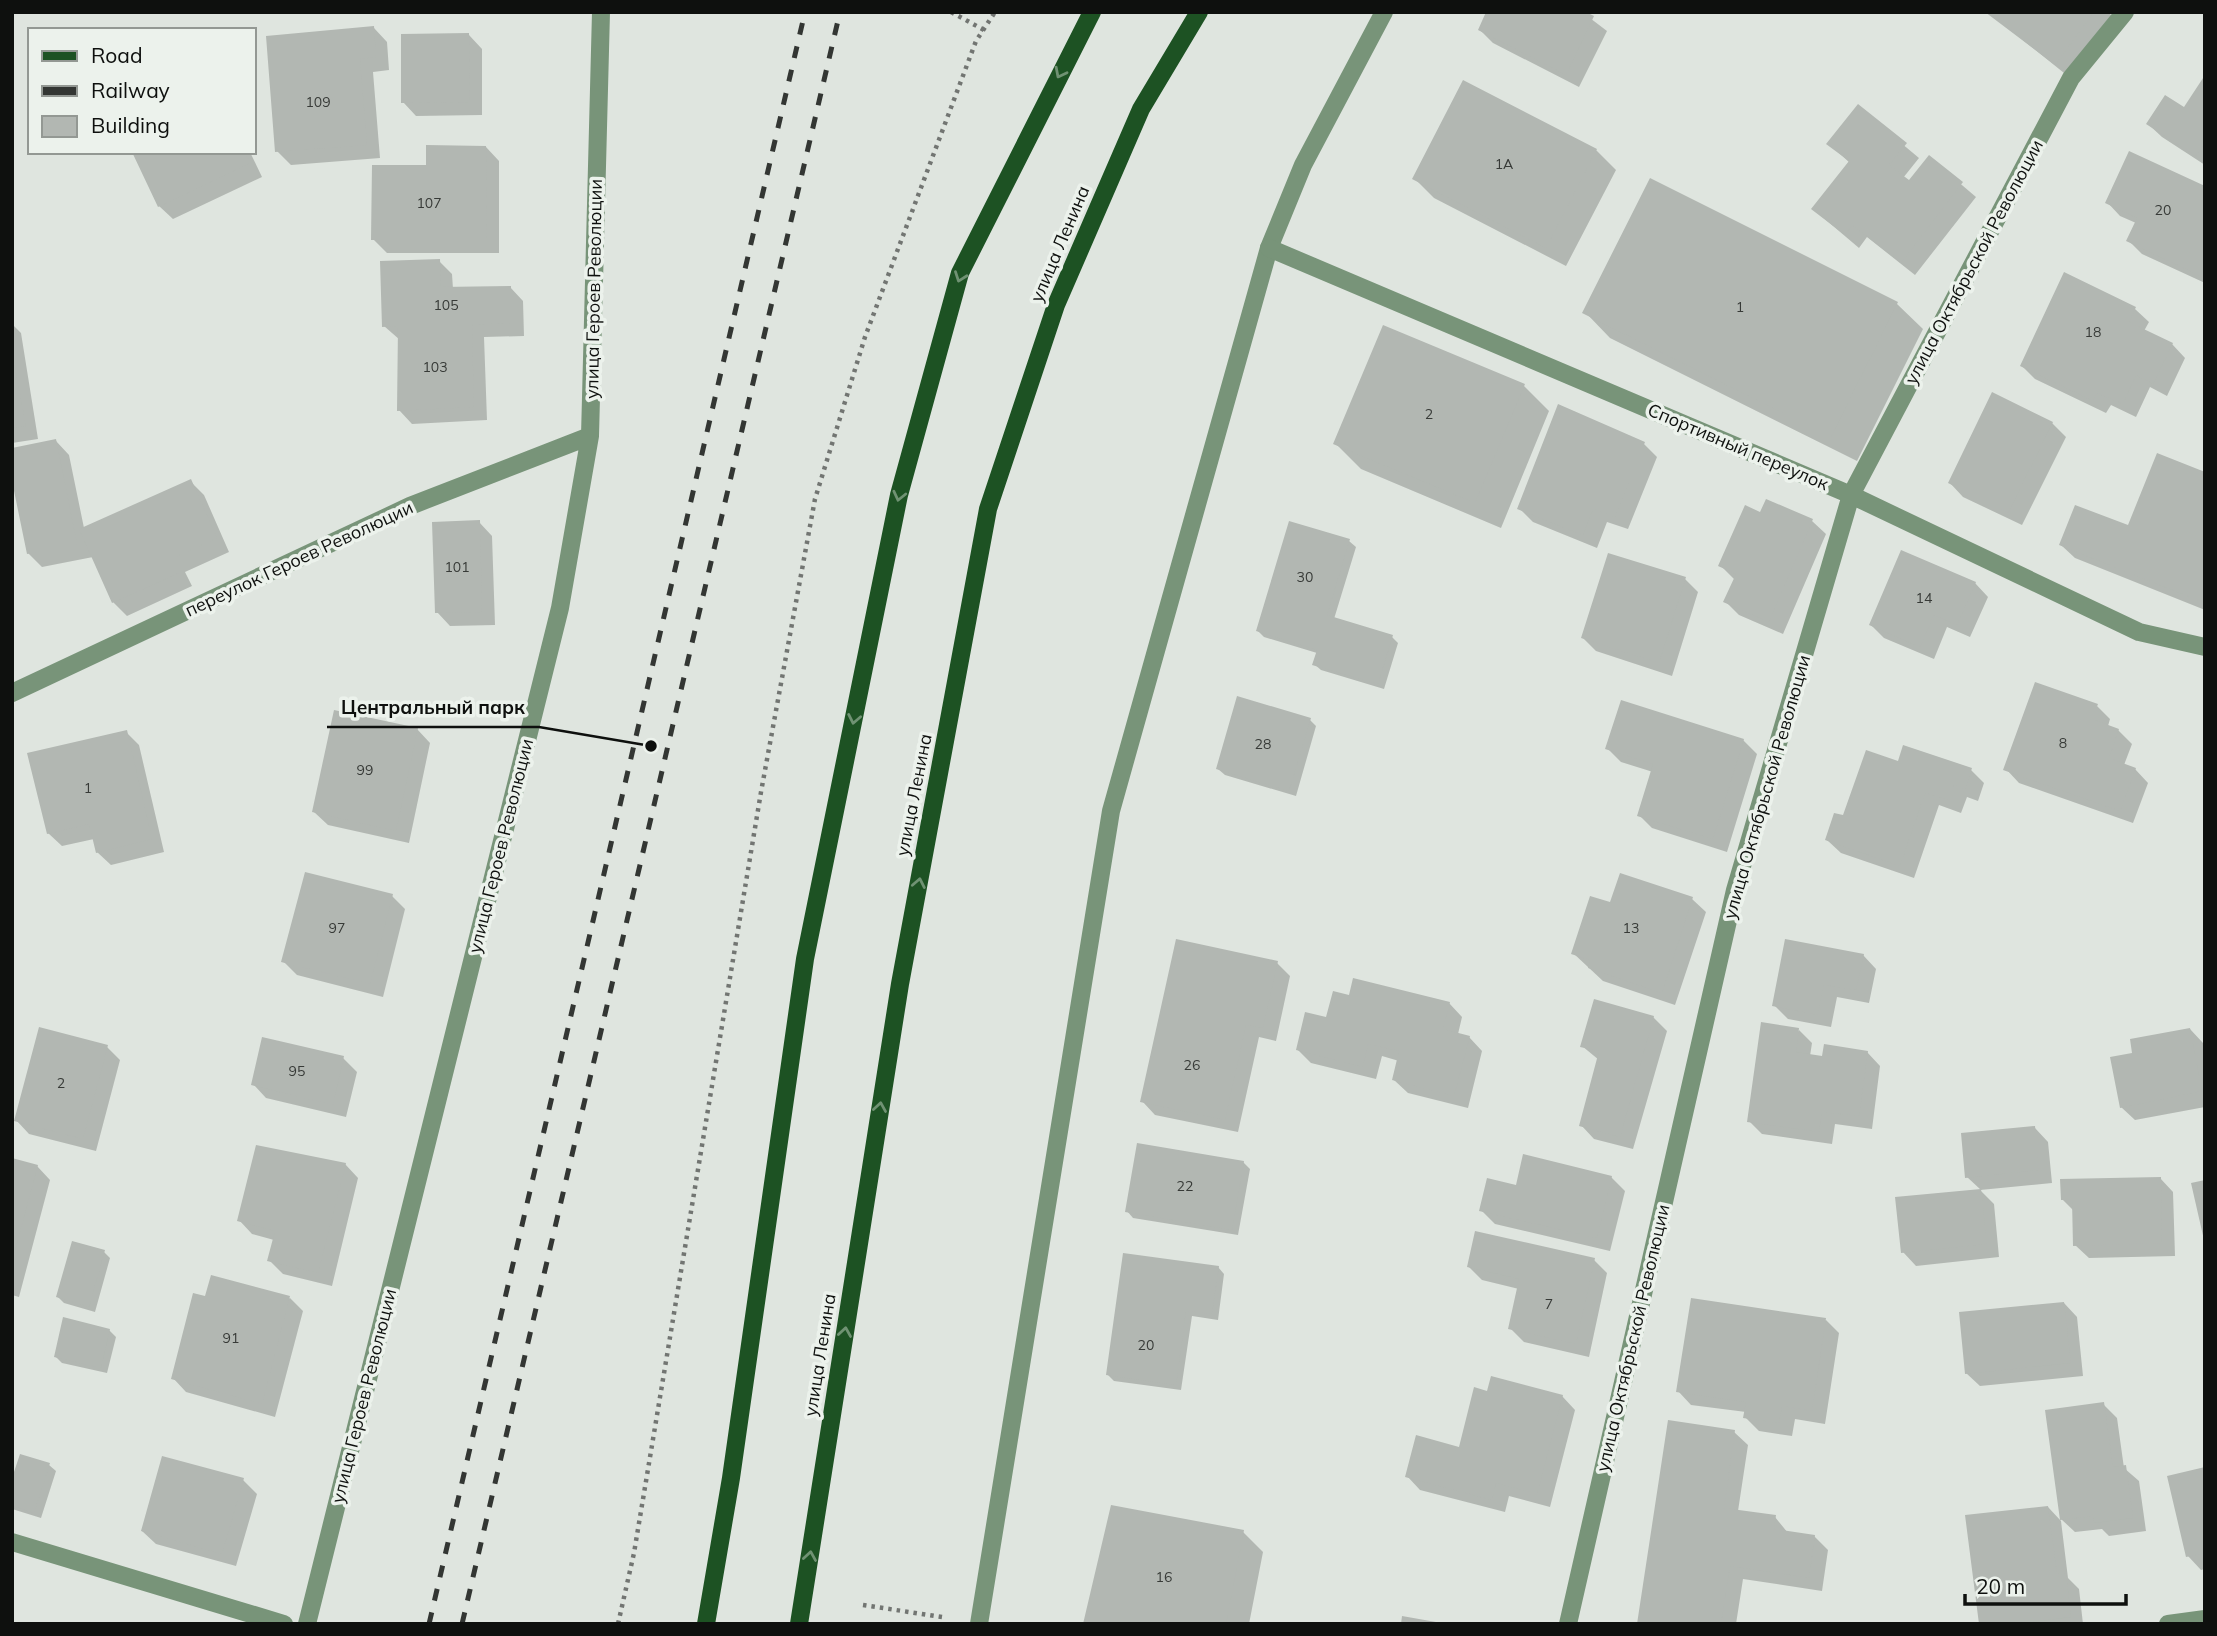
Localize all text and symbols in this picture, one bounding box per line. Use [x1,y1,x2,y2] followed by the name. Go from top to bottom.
[28,28,256,154] legend
[91,42,142,68] text: Road
[1055,65,1069,78] one-way arrow
[91,77,170,103] text: Railway
[305,93,331,111] house number: 109
[91,112,170,138] text: Building
[1899,136,2048,388] street label: улица Октябрьской Революции
[1495,155,1514,173] house number: 1А
[580,179,607,399] street label: улица Героев Революции
[1025,182,1094,305] street label: улица Ленина
[416,194,442,212] house number: 107
[2155,201,2171,219] house number: 20
[954,270,968,282] one-way arrow
[433,296,459,314] house number: 105
[1736,298,1744,316] house number: 1
[2085,323,2101,341] house number: 18
[422,358,448,376] house number: 103
[1644,398,1832,495] street label: Спортивный переулок
[1425,405,1433,423] house number: 2
[893,490,907,502] one-way arrow
[181,496,416,622] street label: переулок Героев Революции
[444,558,470,576] house number: 101
[1297,568,1313,586] house number: 30
[1916,589,1933,607] house number: 14
[1718,652,1815,922] street label: улица Октябрьской Революции
[327,687,539,727] callout: Центральный парк
[341,695,525,719] text: Центральный парк
[847,713,862,725] one-way arrow
[890,732,937,858] street label: улица Ленина
[2059,734,2067,752] house number: 8
[1255,735,1271,753] house number: 28
[463,736,538,955] street label: улица Героев Революции
[357,761,373,779] house number: 99
[84,779,92,797] house number: 1
[910,877,925,889] one-way arrow
[329,919,345,937] house number: 97
[1623,919,1639,937] house number: 13
[1184,1056,1200,1074] house number: 26
[289,1062,305,1080] house number: 95
[57,1074,65,1092] house number: 2
[873,1101,888,1113] one-way arrow
[1177,1177,1193,1195] house number: 22
[1591,1202,1674,1474] street label: улица Октябрьской Революции
[326,1286,401,1505] street label: улица Героев Революции
[798,1292,841,1418] street label: улица Ленина
[1545,1295,1553,1313] house number: 7
[837,1326,852,1338] one-way arrow
[223,1329,239,1347] house number: 91
[1138,1336,1154,1354] house number: 20
[802,1551,817,1562] one-way arrow
[1965,1562,2126,1606] scale bar
[1156,1568,1172,1586] house number: 16
[1976,1573,2025,1599] text: 20 m

